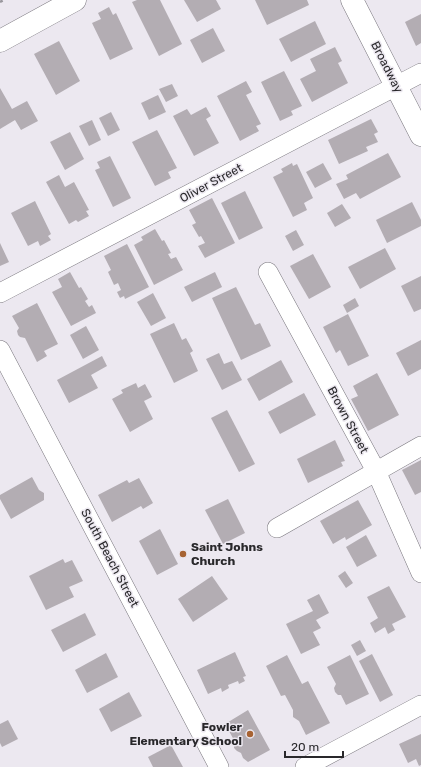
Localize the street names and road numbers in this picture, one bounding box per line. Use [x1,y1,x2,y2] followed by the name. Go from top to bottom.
[368,39,406,95] street label: Broadway
[177,160,245,205] street label: Oliver Street
[325,384,372,456] street label: Brown Street
[78,506,142,610] street label: South Beach Street

